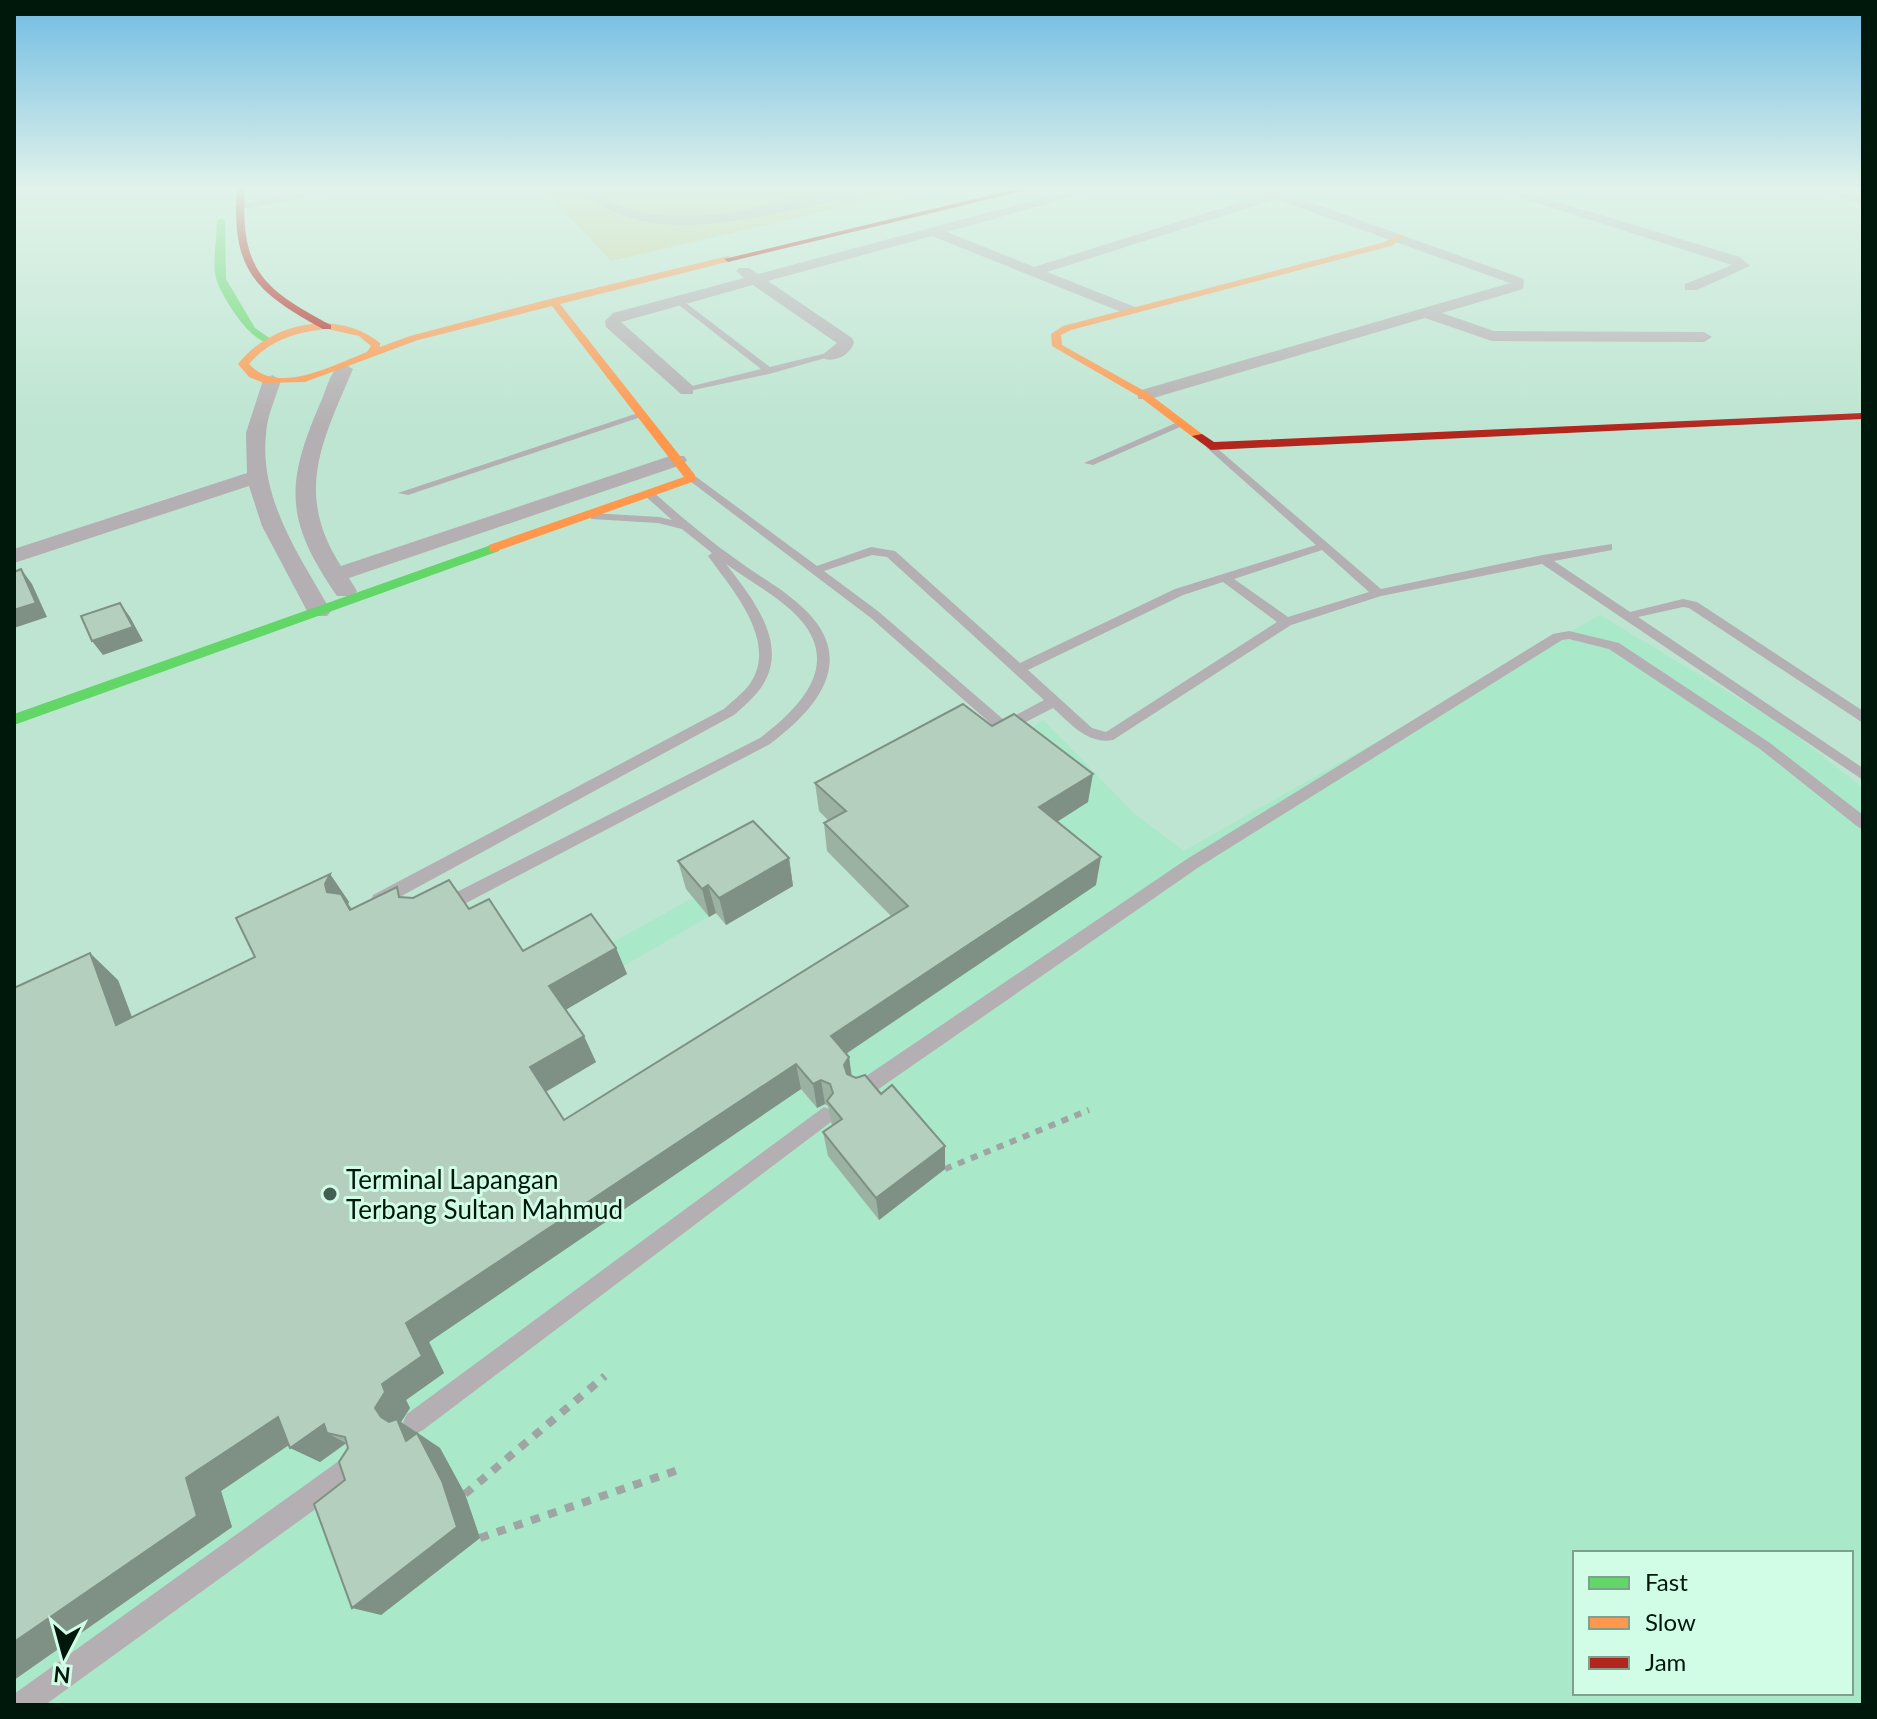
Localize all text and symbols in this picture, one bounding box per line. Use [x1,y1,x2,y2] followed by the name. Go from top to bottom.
[346,1163,623,1225] place label: Terminal Lapangan Terbang Sultan Mahmud
[321,1185,339,1203] marker: Terminal Lapangan Terbang Sultan Mahmud
[1573,1551,1853,1695] legend
[1645,1567,1688,1596] text: Fast
[1645,1607,1696,1636] text: Slow
[24,1615,104,1695] north arrow
[1645,1647,1686,1676] text: Jam
[52,1661,72,1690] text: N

